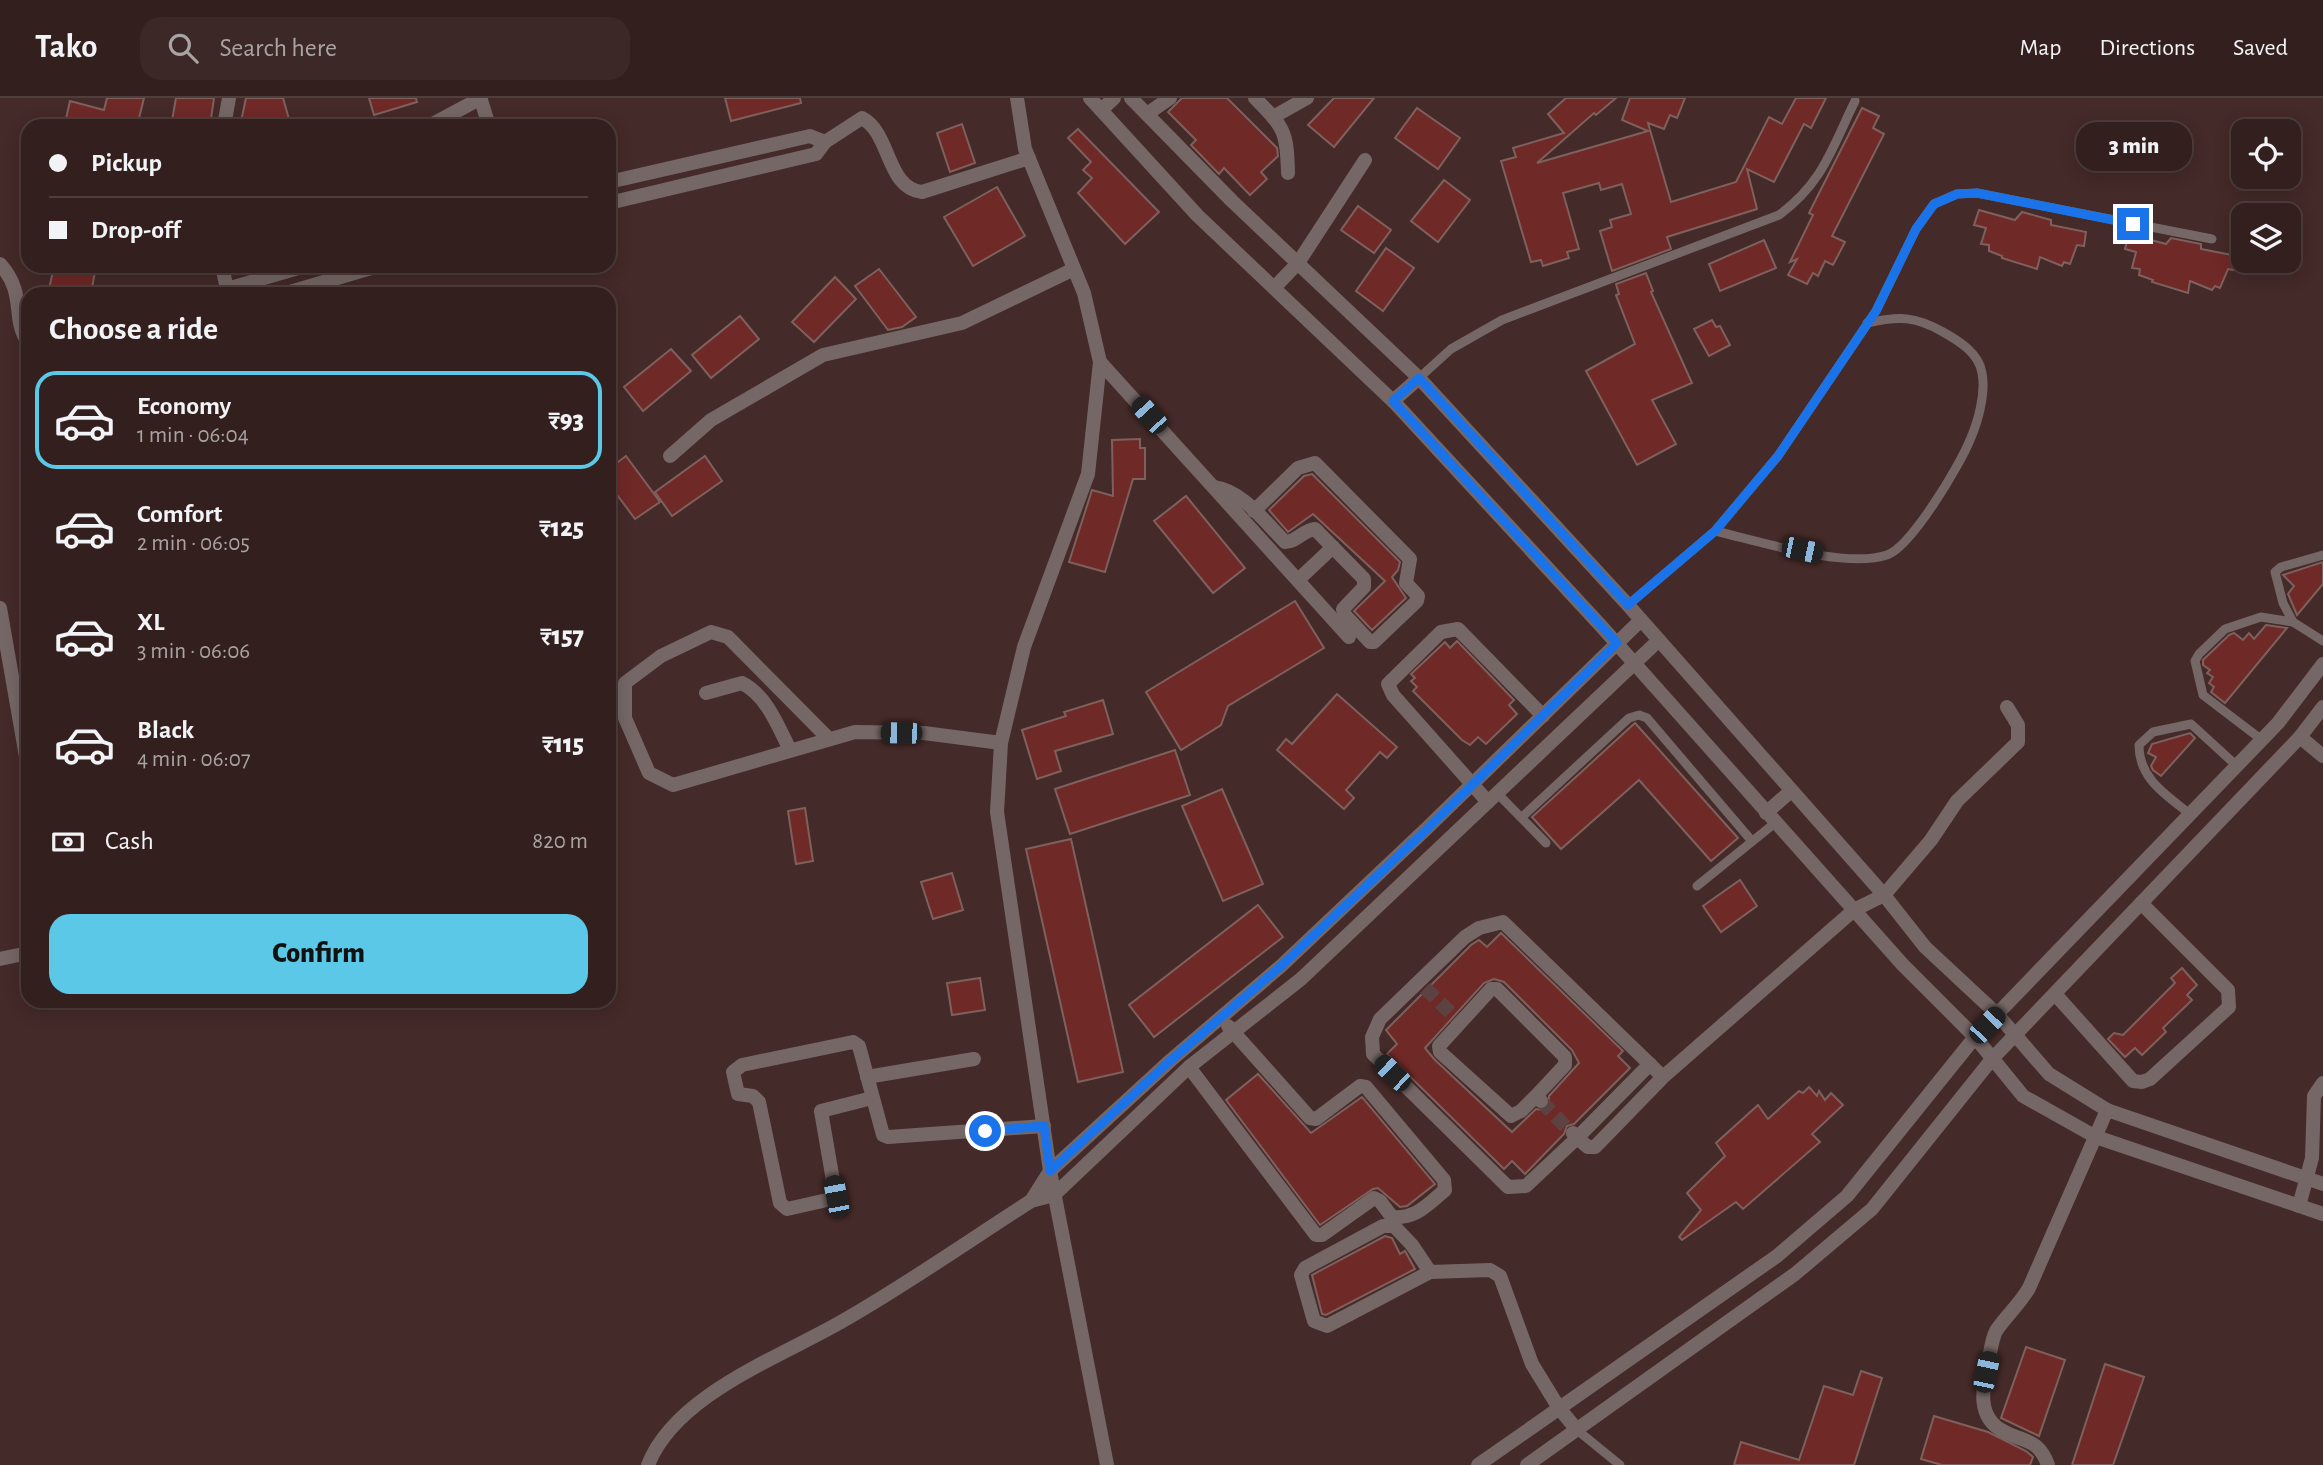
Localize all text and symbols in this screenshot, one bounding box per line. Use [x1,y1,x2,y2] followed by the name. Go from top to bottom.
[140,17,630,80] search box
[164,29,202,67] icon: search
[35,31,98,64] text: Tako
[220,35,337,61] text: Search here
[2019,36,2061,60] text: Map
[2099,36,2195,60] text: Directions
[2233,36,2288,60] text: Saved
[2231,119,2301,273] map controls
[2231,119,2301,189] button: locate
[2075,122,2191,172] callout: 3 min
[2109,135,2159,158] text: 3 min
[91,150,162,176] text: Pickup
[2231,203,2301,273] button: layers
[2117,208,2149,240] route end
[91,217,180,243] text: Drop-off
[49,313,218,345] text: Choose a ride
[53,389,116,452] icon: car
[1128,392,1171,438] car
[137,393,231,419] text: Economy
[549,407,584,433] text: ₹93
[137,424,249,447] text: 1 min · 06:04
[53,497,116,560] icon: car
[137,501,222,527] text: Comfort
[539,515,584,541] text: ₹125
[137,532,250,555] text: 2 min · 06:05
[1780,535,1825,565] car
[53,605,116,668] icon: car
[137,609,164,635] text: XL
[540,623,584,649] text: ₹157
[137,640,250,663] text: 3 min · 06:06
[53,713,116,776] icon: car
[137,717,194,743] text: Black
[880,722,923,744] car
[542,731,584,757] text: ₹115
[137,748,251,771] text: 4 min · 06:07
[49,823,87,861] icon: cash
[105,828,154,854] text: Cash
[532,830,588,853] text: 820 m
[49,914,588,994] button: Confirm
[1965,1003,2010,1047] car
[1370,1051,1415,1095] car
[969,1115,1001,1147] route start
[822,1173,851,1219] car
[1972,1349,2001,1395] car

